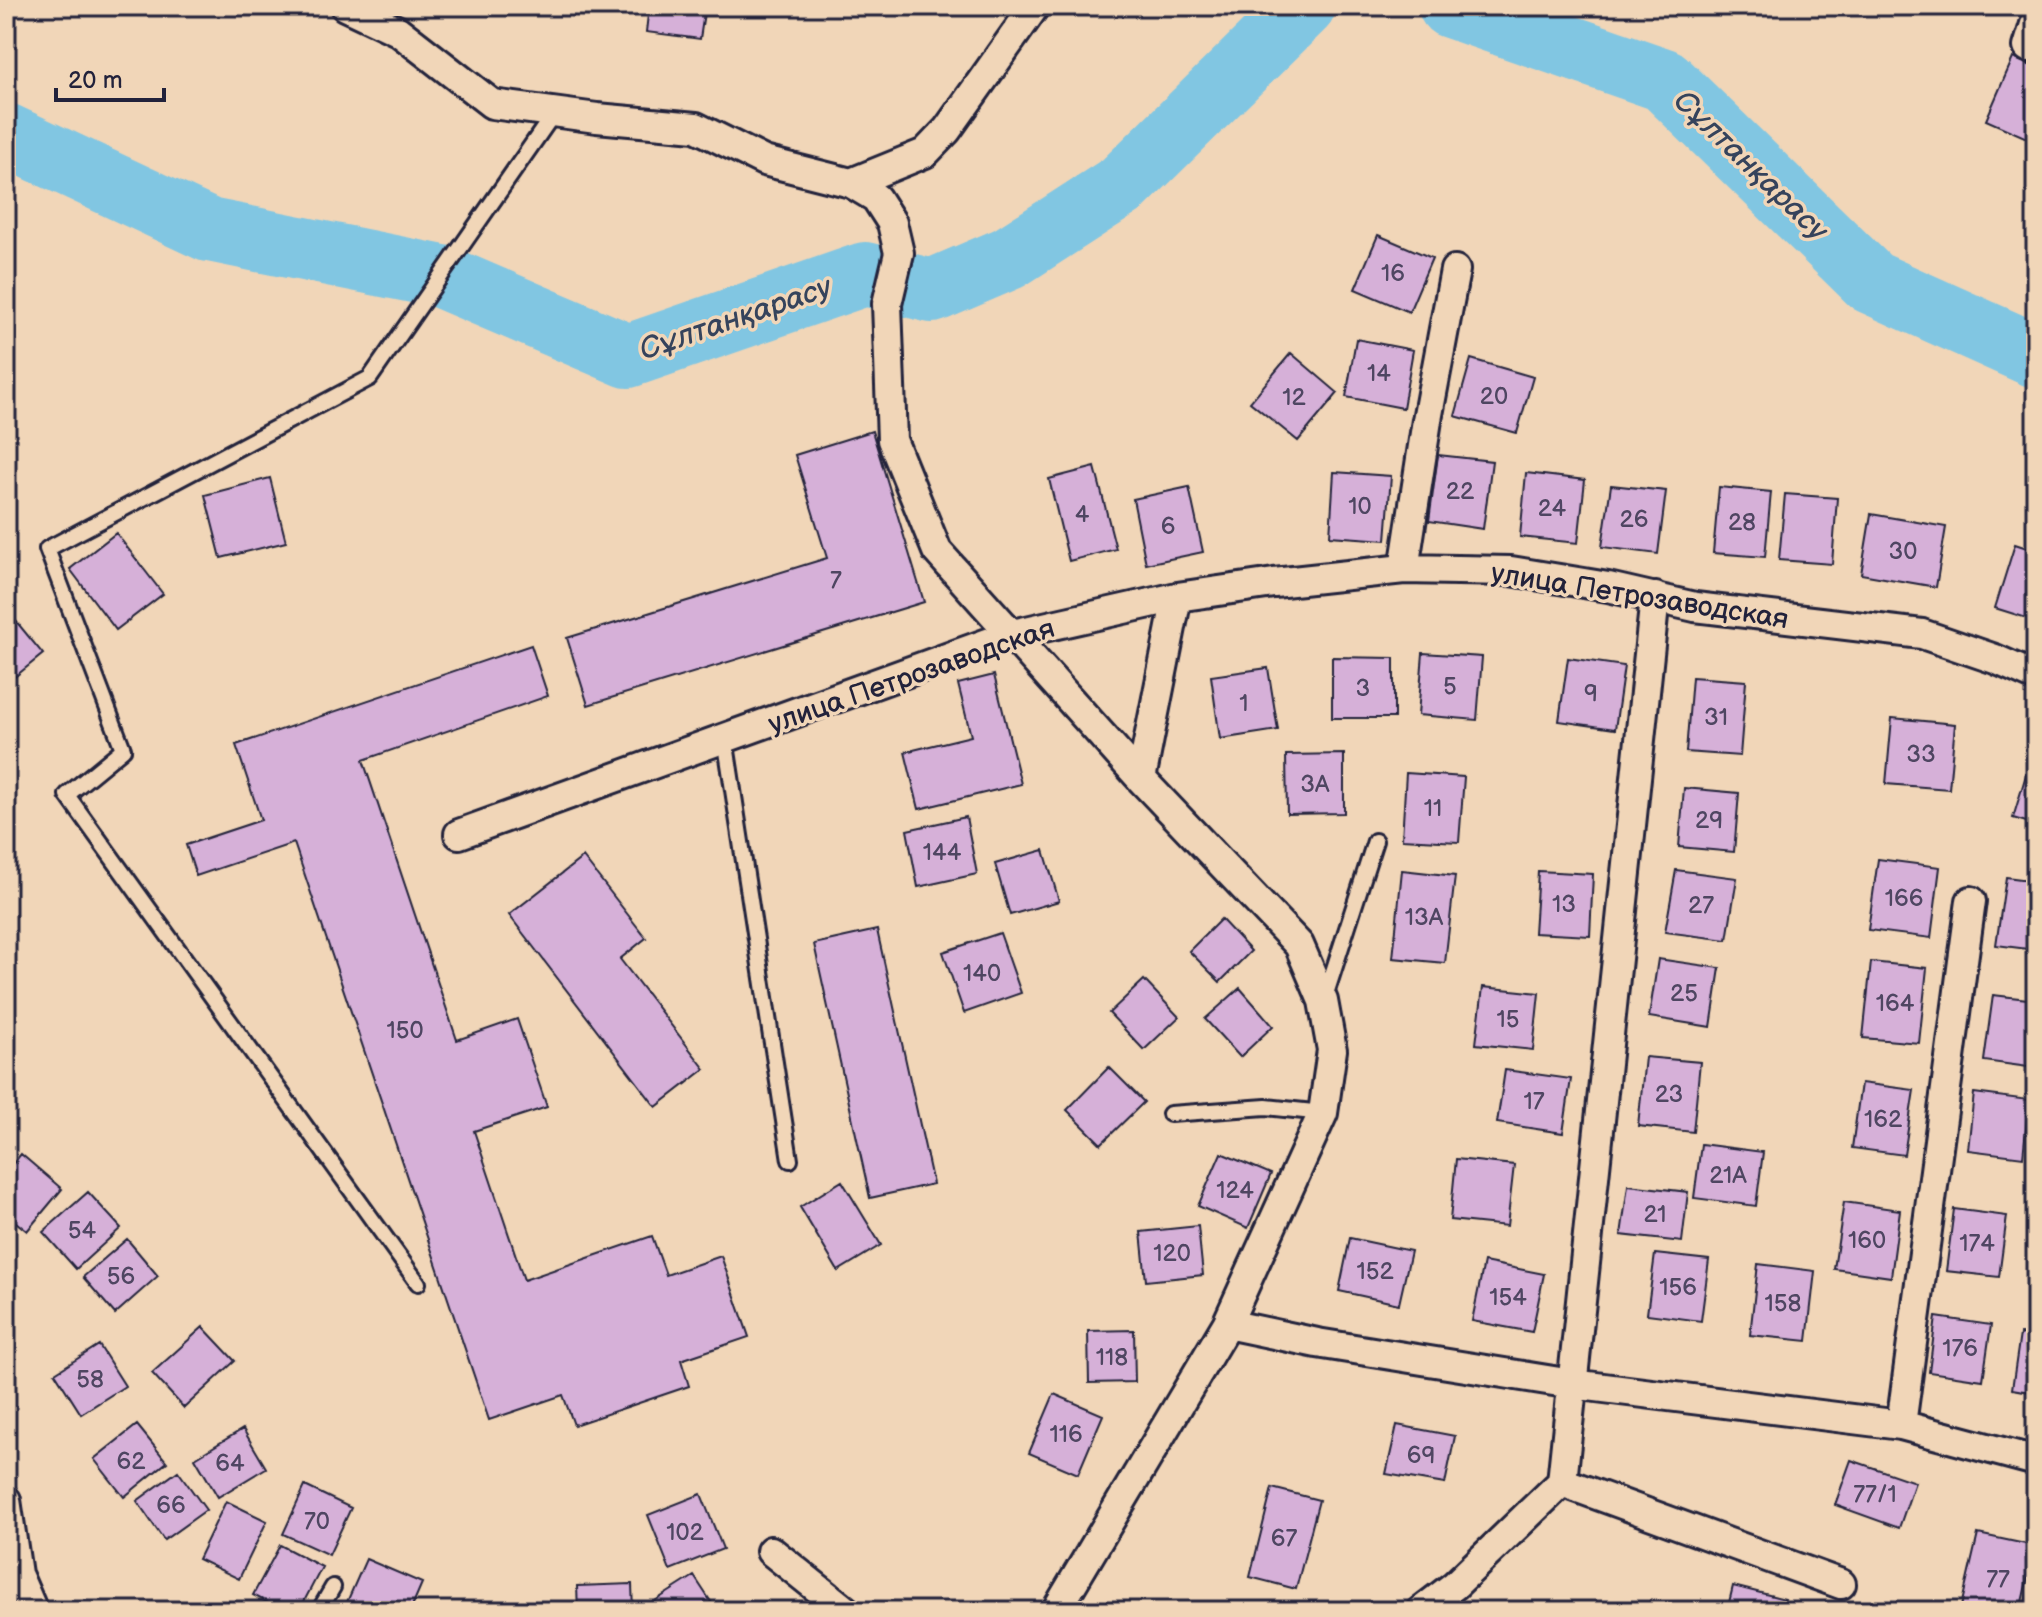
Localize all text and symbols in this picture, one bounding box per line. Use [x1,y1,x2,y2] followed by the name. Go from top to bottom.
[56,52,164,102] scale bar
[68,66,123,95] text: 20 m
[1666,83,1836,249] water label: Сұлтанқарасу
[1381,259,1405,288] house number: 16
[635,269,837,369] water label: Сұлтанқарасу
[1367,359,1391,388] house number: 14
[1480,382,1508,411] house number: 20
[1282,383,1306,412] house number: 12
[1446,477,1474,506] house number: 22
[1348,492,1372,521] house number: 10
[1538,494,1567,523] house number: 24
[1075,500,1090,529] house number: 4
[1620,505,1648,534] house number: 26
[1728,508,1756,537] house number: 28
[1161,512,1175,541] house number: 6
[1889,537,1917,566] house number: 30
[1489,557,1791,636] street label: улица Петрозаводская
[830,566,842,595] house number: 7
[764,612,1059,741] street label: улица Петрозаводская
[1443,672,1457,701] house number: 5
[1356,674,1370,703] house number: 3
[1584,679,1598,708] house number: 9
[1239,689,1249,718] house number: 1
[1704,703,1728,732] house number: 31
[1906,740,1936,769] house number: 33
[1300,770,1330,799] house number: 3А
[1424,794,1442,823] house number: 11
[1695,806,1723,835] house number: 29
[923,838,962,867] house number: 144
[1885,884,1923,913] house number: 166
[1552,890,1576,919] house number: 13
[1688,891,1714,920] house number: 27
[1405,903,1444,932] house number: 13А
[963,959,1001,988] house number: 140
[1670,979,1698,1008] house number: 25
[1876,989,1915,1018] house number: 164
[1496,1005,1520,1034] house number: 15
[386,1016,424,1045] house number: 150
[1655,1080,1683,1109] house number: 23
[1523,1087,1545,1116] house number: 17
[1864,1105,1902,1134] house number: 162
[1709,1161,1747,1190] house number: 21А
[1216,1176,1254,1205] house number: 124
[1643,1200,1667,1229] house number: 21
[68,1216,97,1245] house number: 54
[1848,1226,1886,1255] house number: 160
[1959,1229,1995,1258] house number: 174
[1153,1239,1191,1268] house number: 120
[1356,1257,1394,1286] house number: 152
[107,1262,135,1291] house number: 56
[1659,1273,1697,1302] house number: 156
[1489,1283,1527,1312] house number: 154
[1764,1289,1802,1318] house number: 158
[1942,1334,1978,1363] house number: 176
[1096,1343,1128,1372] house number: 118
[76,1365,104,1394] house number: 58
[1049,1420,1083,1449] house number: 116
[1407,1441,1435,1470] house number: 69
[117,1447,145,1476] house number: 62
[215,1449,245,1478] house number: 64
[1853,1480,1897,1509] house number: 77/1
[156,1491,186,1520] house number: 66
[304,1507,330,1536] house number: 70
[666,1518,704,1547] house number: 102
[1271,1524,1297,1553] house number: 67
[1986,1565,2010,1594] house number: 77

